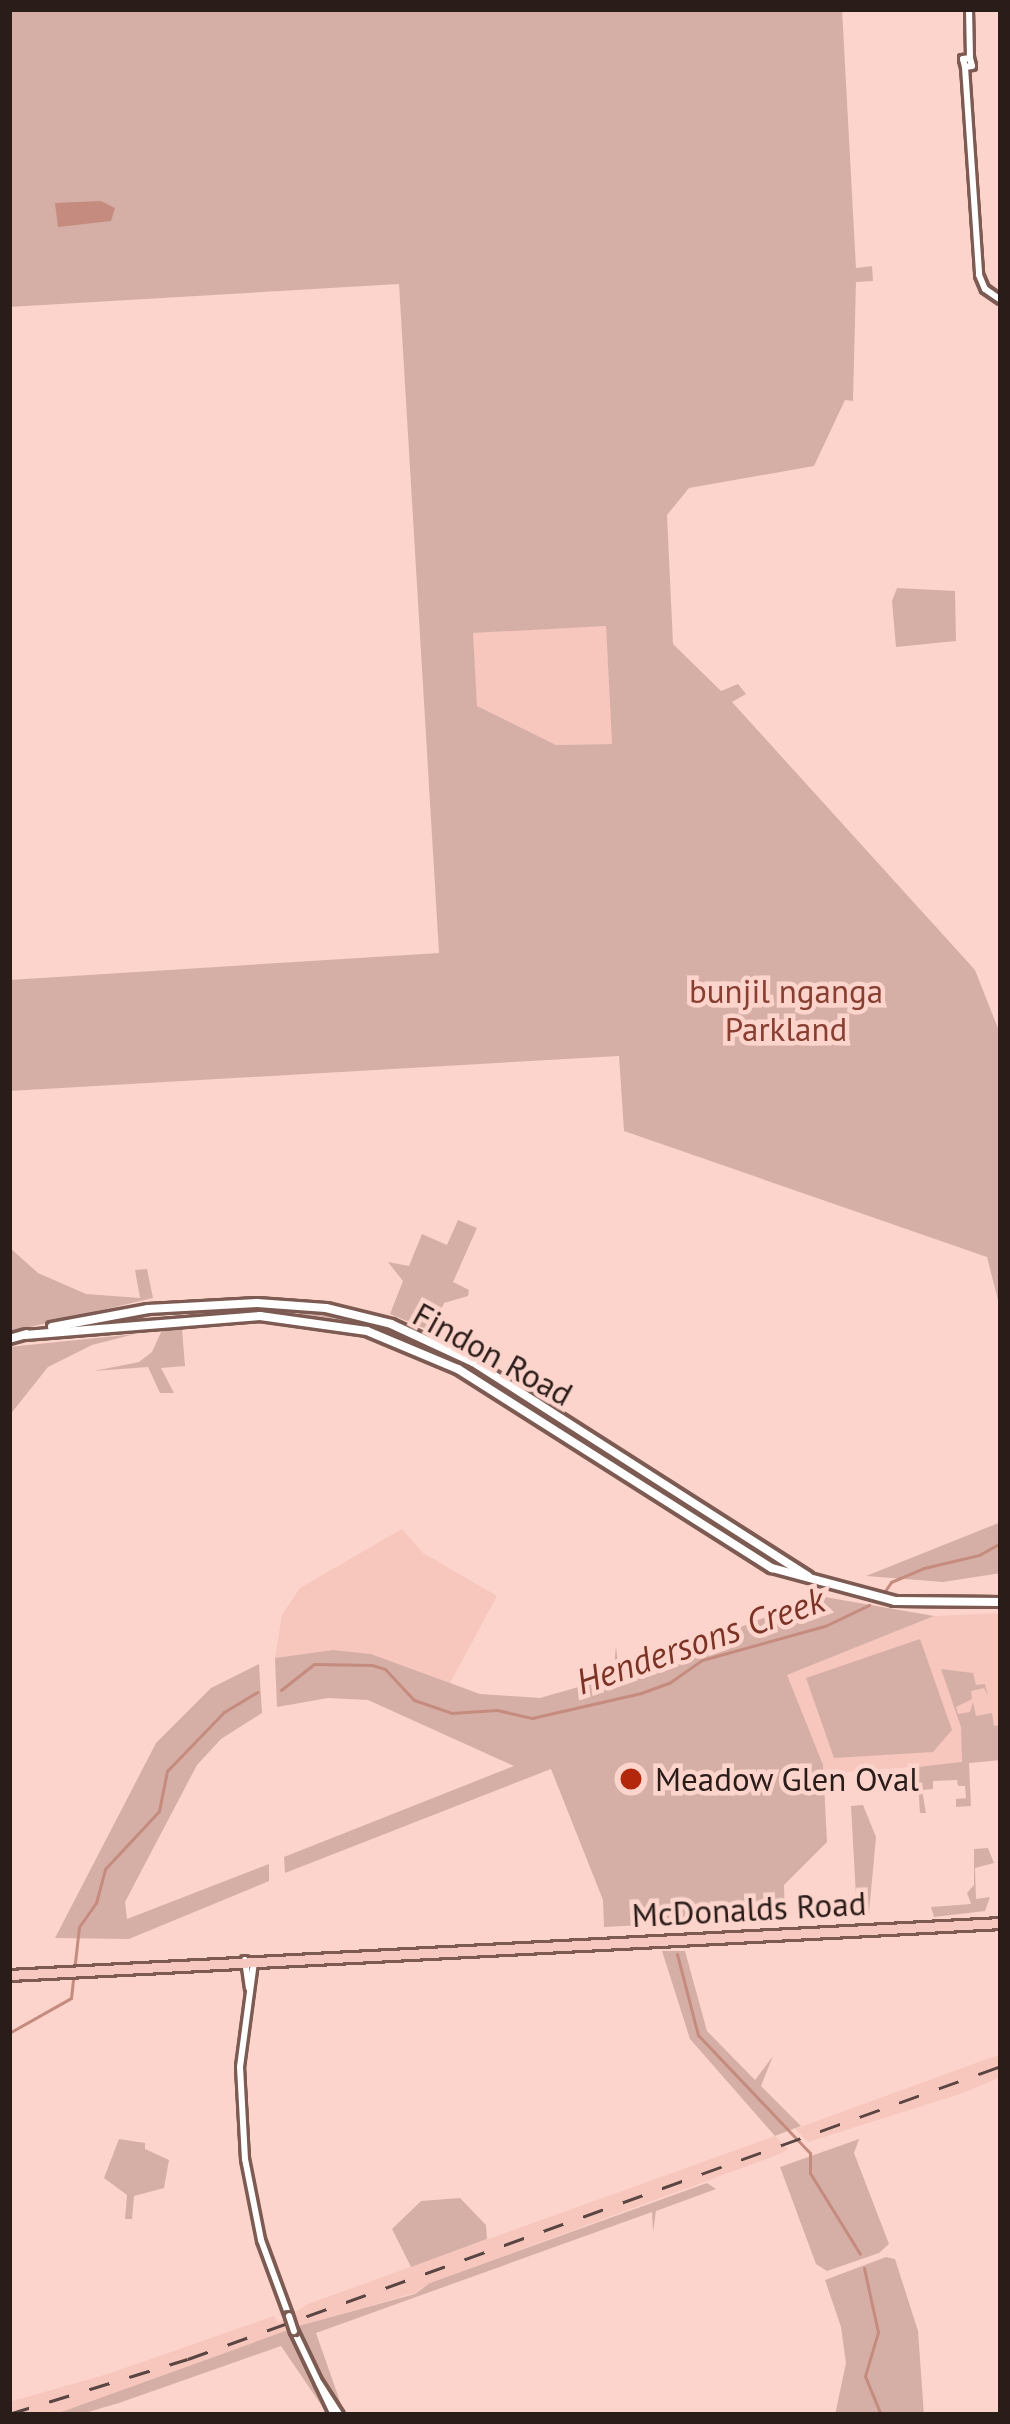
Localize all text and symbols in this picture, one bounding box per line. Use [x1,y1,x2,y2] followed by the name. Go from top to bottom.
[689,971,883,1049] park label: bunjil nganga Parkland
[406,1294,580,1414] street label: Findon Road
[570,1577,830,1703] water label: Hendersons Creek
[655,1759,920,1799] place label: Meadow Glen Oval
[618,1766,644,1792] marker: Meadow Glen Oval
[631,1883,867,1935] street label: McDonalds Road

